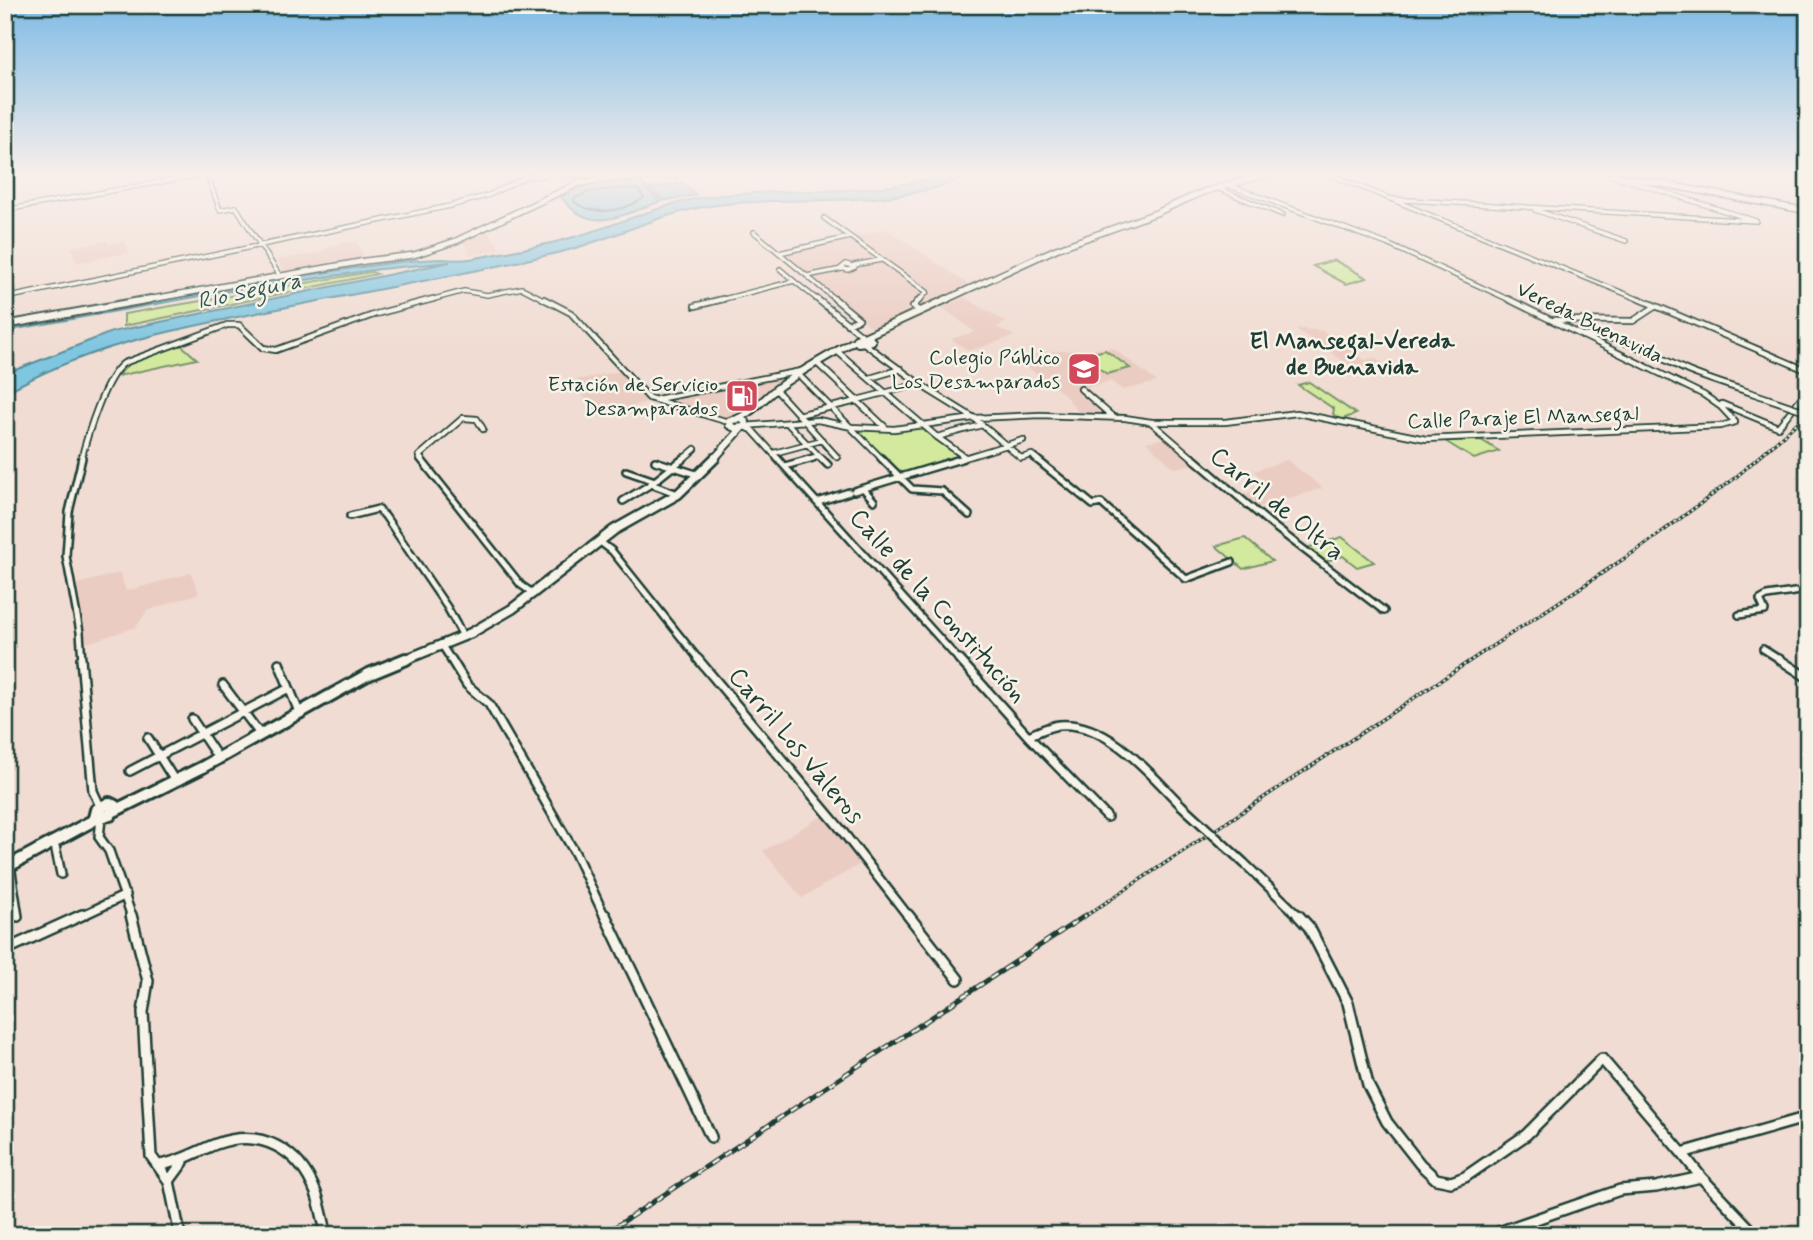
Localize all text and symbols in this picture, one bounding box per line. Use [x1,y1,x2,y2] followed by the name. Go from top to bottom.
[195,266,305,320] water label: Río Segura
[1512,275,1667,370] street label: Vereda Buenavida
[1250,327,1456,383] district label: El Mansegal-Vereda de Buenavida
[892,344,1060,396] place label: Colegio Público Los Desamparados
[1065,350,1103,388] school or university icon: Colegio Público Los Desamparados
[548,371,718,423] place label: Estación de Servicio Desamparados
[723,377,761,415] fuel station icon: Estación de Servicio Desamparados
[1407,400,1639,438] street label: Calle Paraje El Mansegal
[1202,440,1351,569] street label: Carril de Oltra
[841,502,1034,711] street label: Calle de la Constitución
[720,661,871,832] street label: Carril Los Valeros

